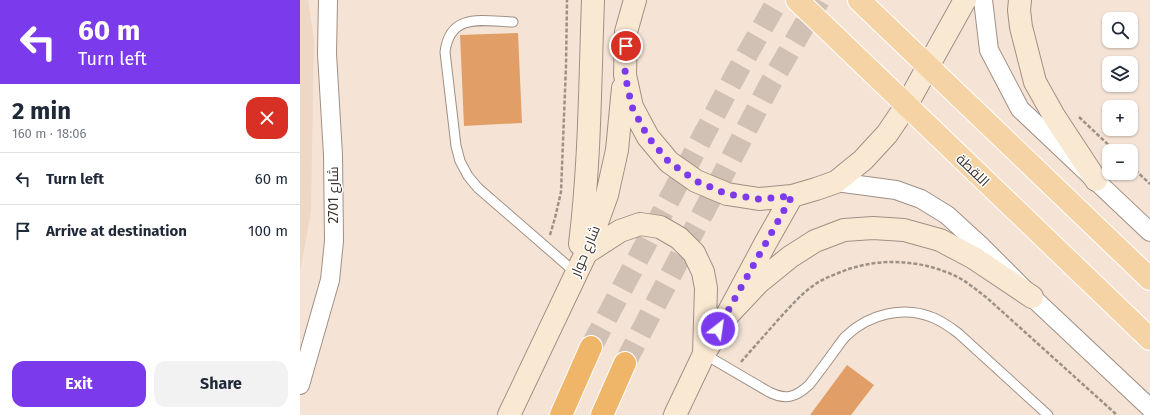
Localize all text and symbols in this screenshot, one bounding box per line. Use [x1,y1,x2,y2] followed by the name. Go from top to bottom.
[1102,12,1138,180] map controls
[1102,12,1138,48] button: search
[78,14,140,47] text: 60 m
[12,16,64,68] icon: left
[609,29,643,63] pin
[615,35,637,57] icon: arrive
[78,48,147,70] text: Turn left
[1102,56,1138,92] button: layers
[12,97,71,125] text: 2 min
[246,97,288,139] button: close
[1102,100,1138,136] button: +
[12,126,87,141] text: 160 m · 18:06
[1102,144,1138,180] button: −
[953,151,993,190] street label: اللقطة
[325,166,342,224] street label: شارع 2701
[12,168,34,190] icon: left
[46,170,104,188] text: Turn left
[255,170,288,188] text: 60 m
[12,220,34,242] icon: arrive
[46,222,187,240] text: Arrive at destination
[248,222,288,240] text: 100 m
[567,223,604,280] street label: شارع حوار
[697,308,739,350] position arrow
[12,361,146,407] button: Exit
[154,361,288,407] button: Share

